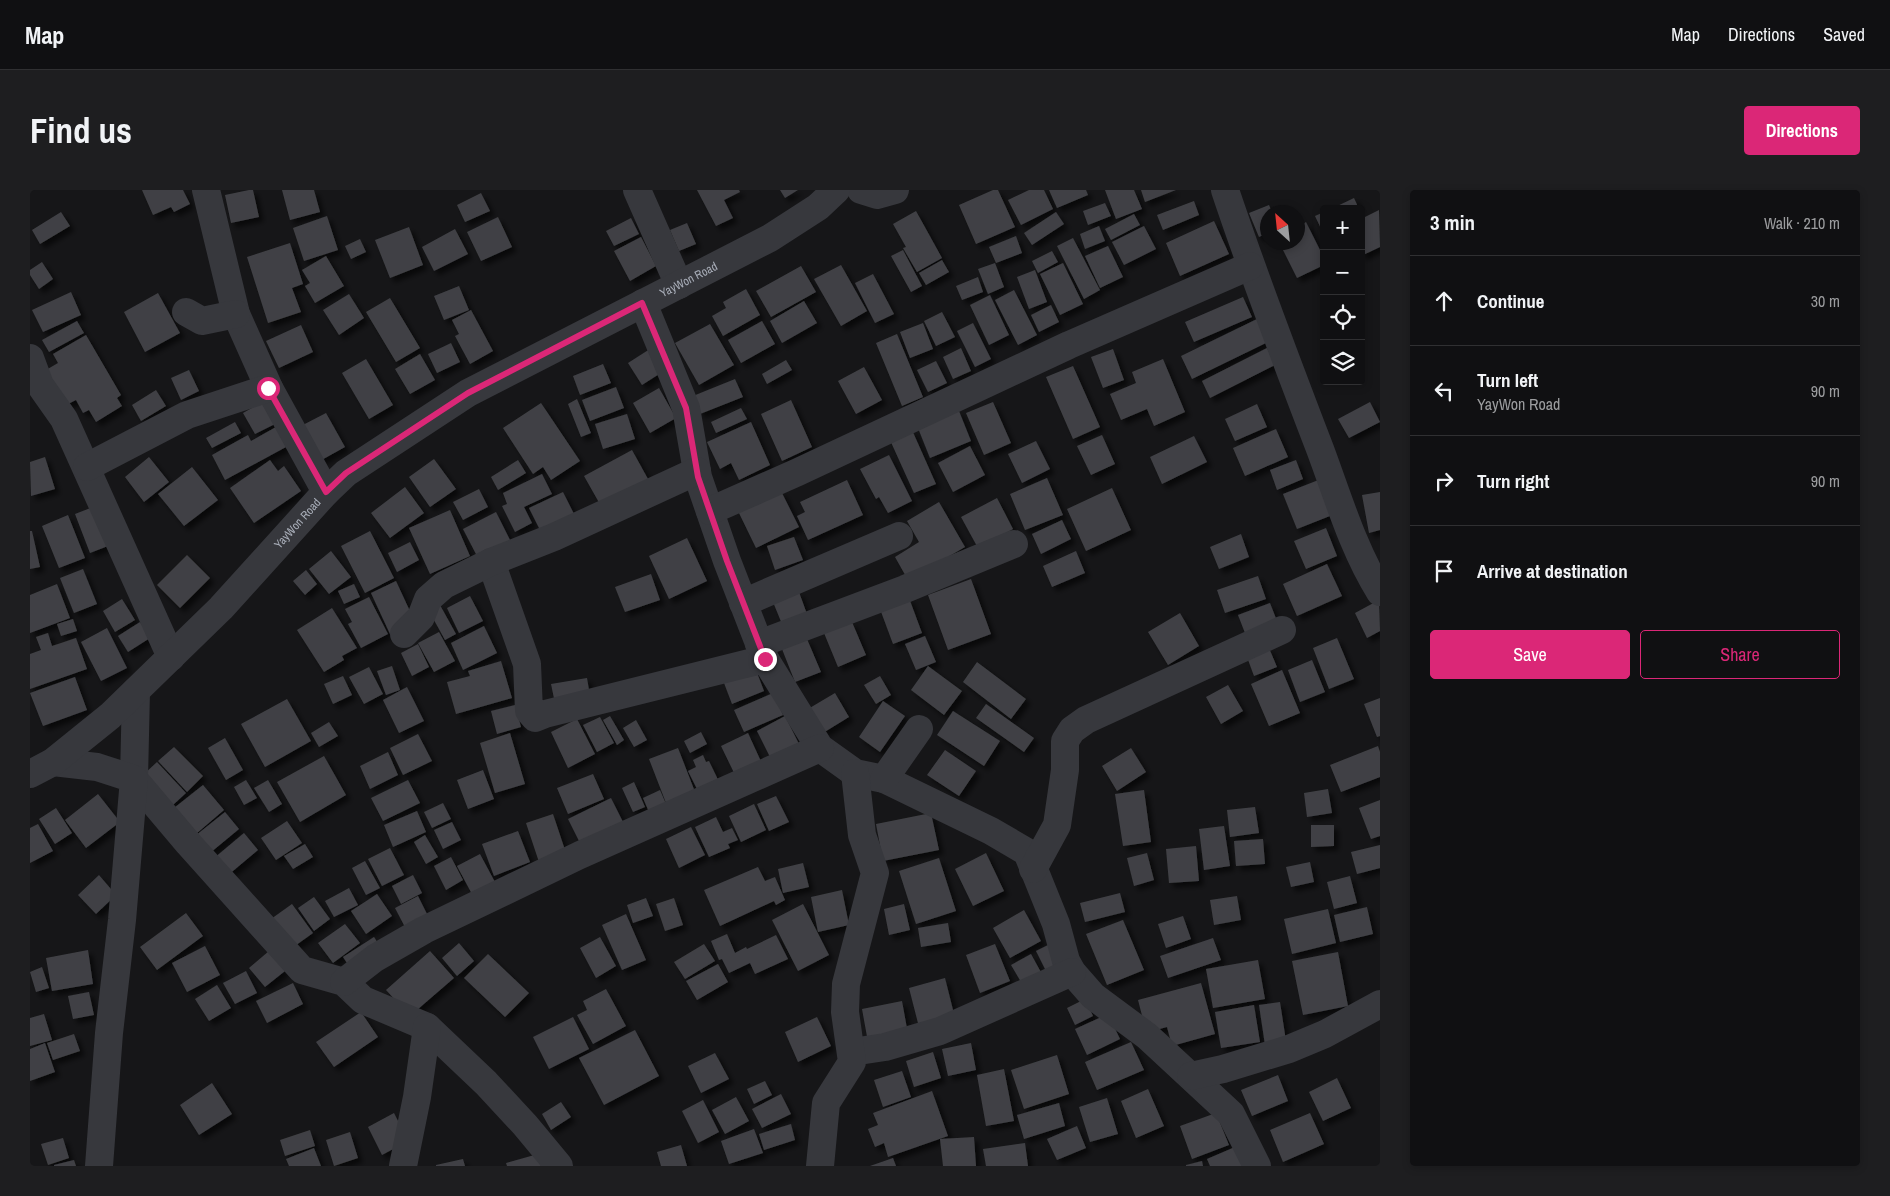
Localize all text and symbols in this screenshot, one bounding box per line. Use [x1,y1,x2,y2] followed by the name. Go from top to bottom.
[25,19,64,51] text: Map
[1671,22,1700,47] text: Map
[1728,22,1795,47] text: Directions
[1823,22,1865,47] text: Saved
[1744,106,1860,155] button: Directions
[30,107,132,154] text: Find us
[1260,205,1305,250] north arrow
[1320,205,1365,385] map controls
[1320,205,1365,250] button: +
[1430,208,1475,237] text: 3 min
[1764,212,1840,234] text: Walk · 210 m
[1320,250,1365,295] button: −
[657,258,720,301] street label: YayWon Road
[1430,287,1458,315] icon: ahead
[1477,288,1545,314] text: Continue
[1811,290,1840,312] text: 30 m
[1320,295,1365,340] button: locate
[1320,340,1365,385] button: layers
[1477,367,1538,393] text: Turn left
[257,377,280,400] route start
[1430,377,1458,405] icon: left
[1811,380,1840,402] text: 90 m
[1477,393,1560,415] text: YayWon Road
[1430,467,1458,495] icon: right
[1477,468,1549,494] text: Turn right
[1811,470,1840,492] text: 90 m
[271,495,324,552] street label: YayWon Road
[1430,557,1458,585] icon: arrive
[1477,558,1628,584] text: Arrive at destination
[1430,630,1630,679] button: Save
[1640,630,1840,679] button: Share
[754,648,777,671] route end

